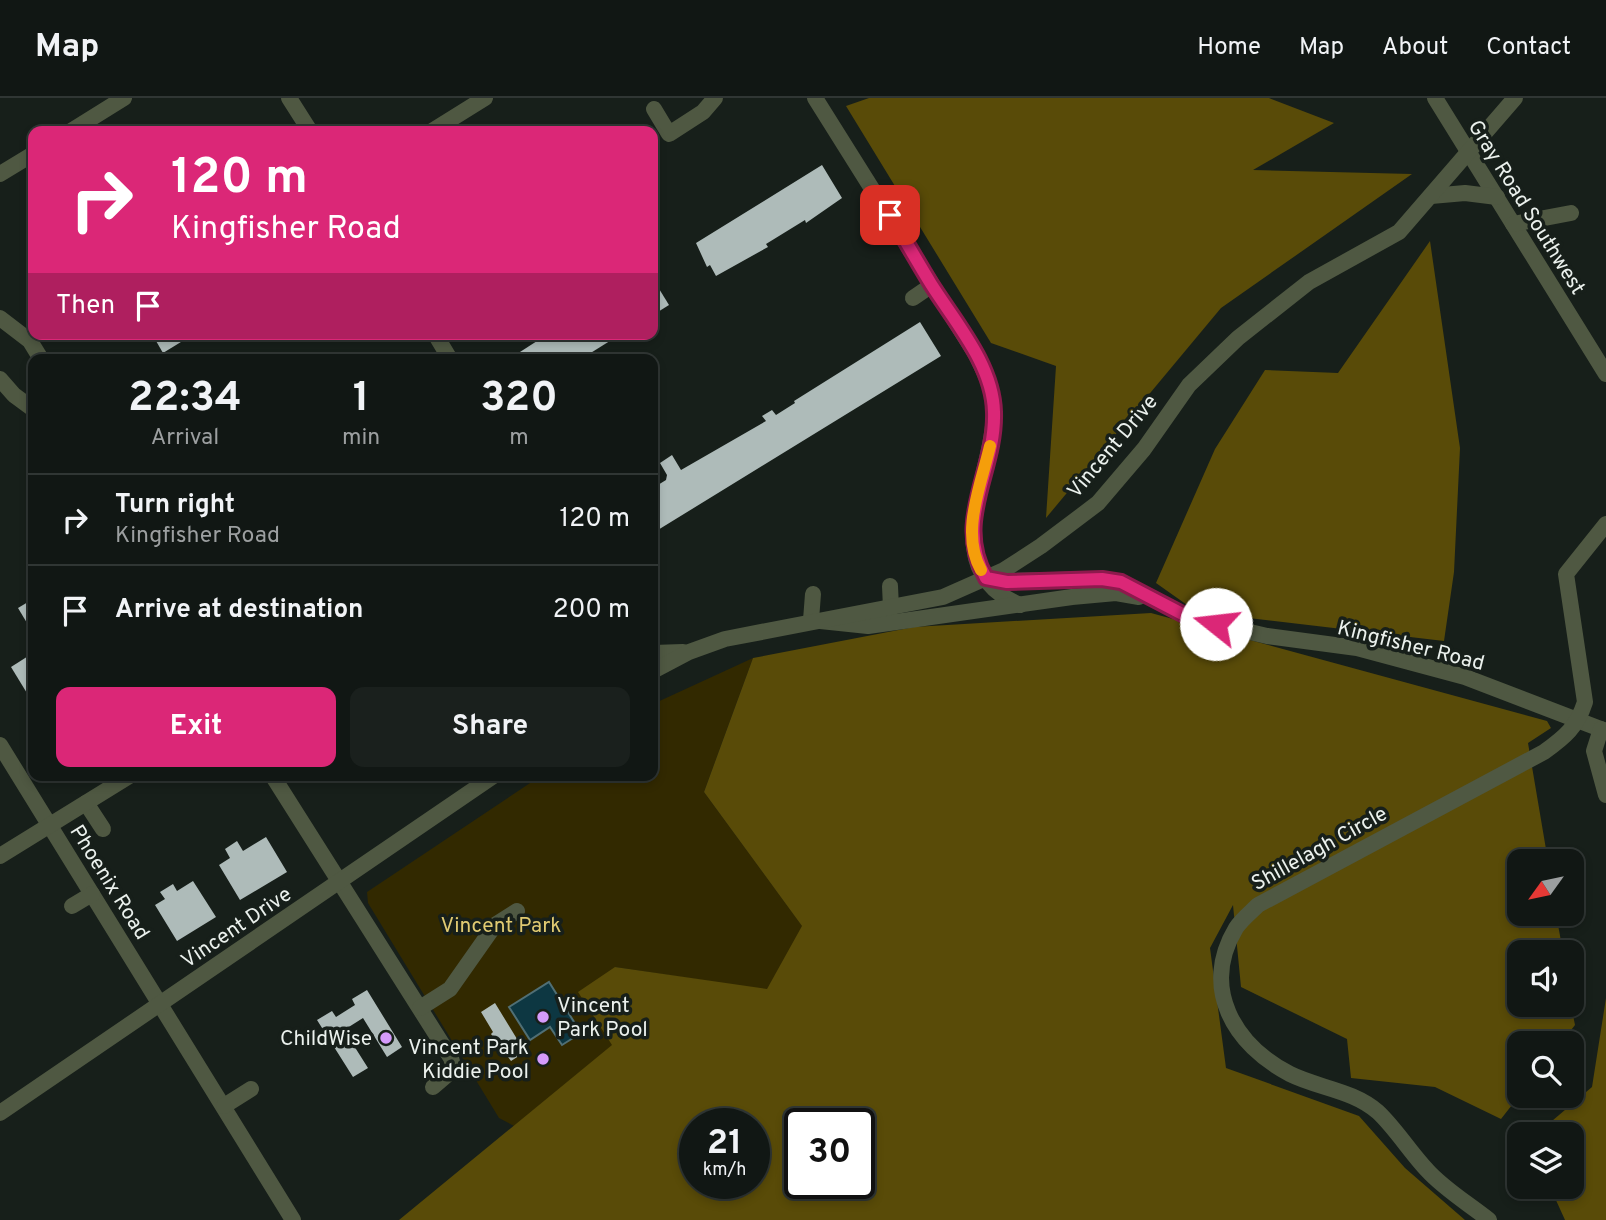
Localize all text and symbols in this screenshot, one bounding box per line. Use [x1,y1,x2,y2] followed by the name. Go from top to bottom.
[35,27,99,69] text: Map
[1197,33,1261,63] text: Home
[1299,33,1344,63] text: Map
[1382,33,1448,63] text: About
[1486,33,1571,63] text: Contact
[1461,115,1590,300] street label: Gray Road Southwest
[171,149,308,211] text: 120 m
[56,154,147,245] icon: right
[860,185,920,245] pin
[871,196,909,234] icon: arrive
[171,210,401,250] text: Kingfisher Road
[129,287,167,325] icon: arrive
[56,290,115,323] text: Then
[128,373,242,426] text: 22:34
[353,373,369,426] text: 1
[480,373,558,426] text: 320
[1062,389,1164,504] street label: Vincent Drive
[151,424,219,453] text: Arrival
[342,424,380,453] text: min
[509,424,529,453] text: m
[115,489,235,522] text: Turn right
[56,501,94,539] icon: right
[560,503,630,536] text: 120 m
[115,522,280,551] text: Kingfisher Road
[1179,587,1253,661] position arrow
[56,592,94,630] icon: arrive
[115,594,363,627] text: Arrive at destination
[553,594,630,627] text: 200 m
[1334,615,1487,678] street label: Kingfisher Road
[56,687,336,767] button: Exit
[350,687,630,767] button: Share
[1247,801,1392,898] street label: Shillelagh Circle
[63,820,155,945] street label: Phoenix Road
[1507,849,1584,926] north arrow
[1507,849,1584,1199] map controls
[176,881,297,975] street label: Vincent Drive
[440,913,562,940] park label: Vincent Park
[1507,940,1584,1017] button: sound
[557,993,648,1044] place label: Vincent Park Pool
[535,1009,551,1025] marker: Vincent Park Pool
[280,1026,372,1053] place label: ChildWise
[378,1030,394,1046] marker: ChildWise
[1507,1031,1584,1108] button: search
[408,1035,529,1086] place label: Vincent Park Kiddie Pool
[535,1051,551,1067] marker: Vincent Park Kiddie Pool
[784,1108,875,1199] speed limit sign: 30
[707,1122,742,1166] text: 21
[1507,1122,1584,1199] button: layers
[703,1159,746,1182] text: km/h

